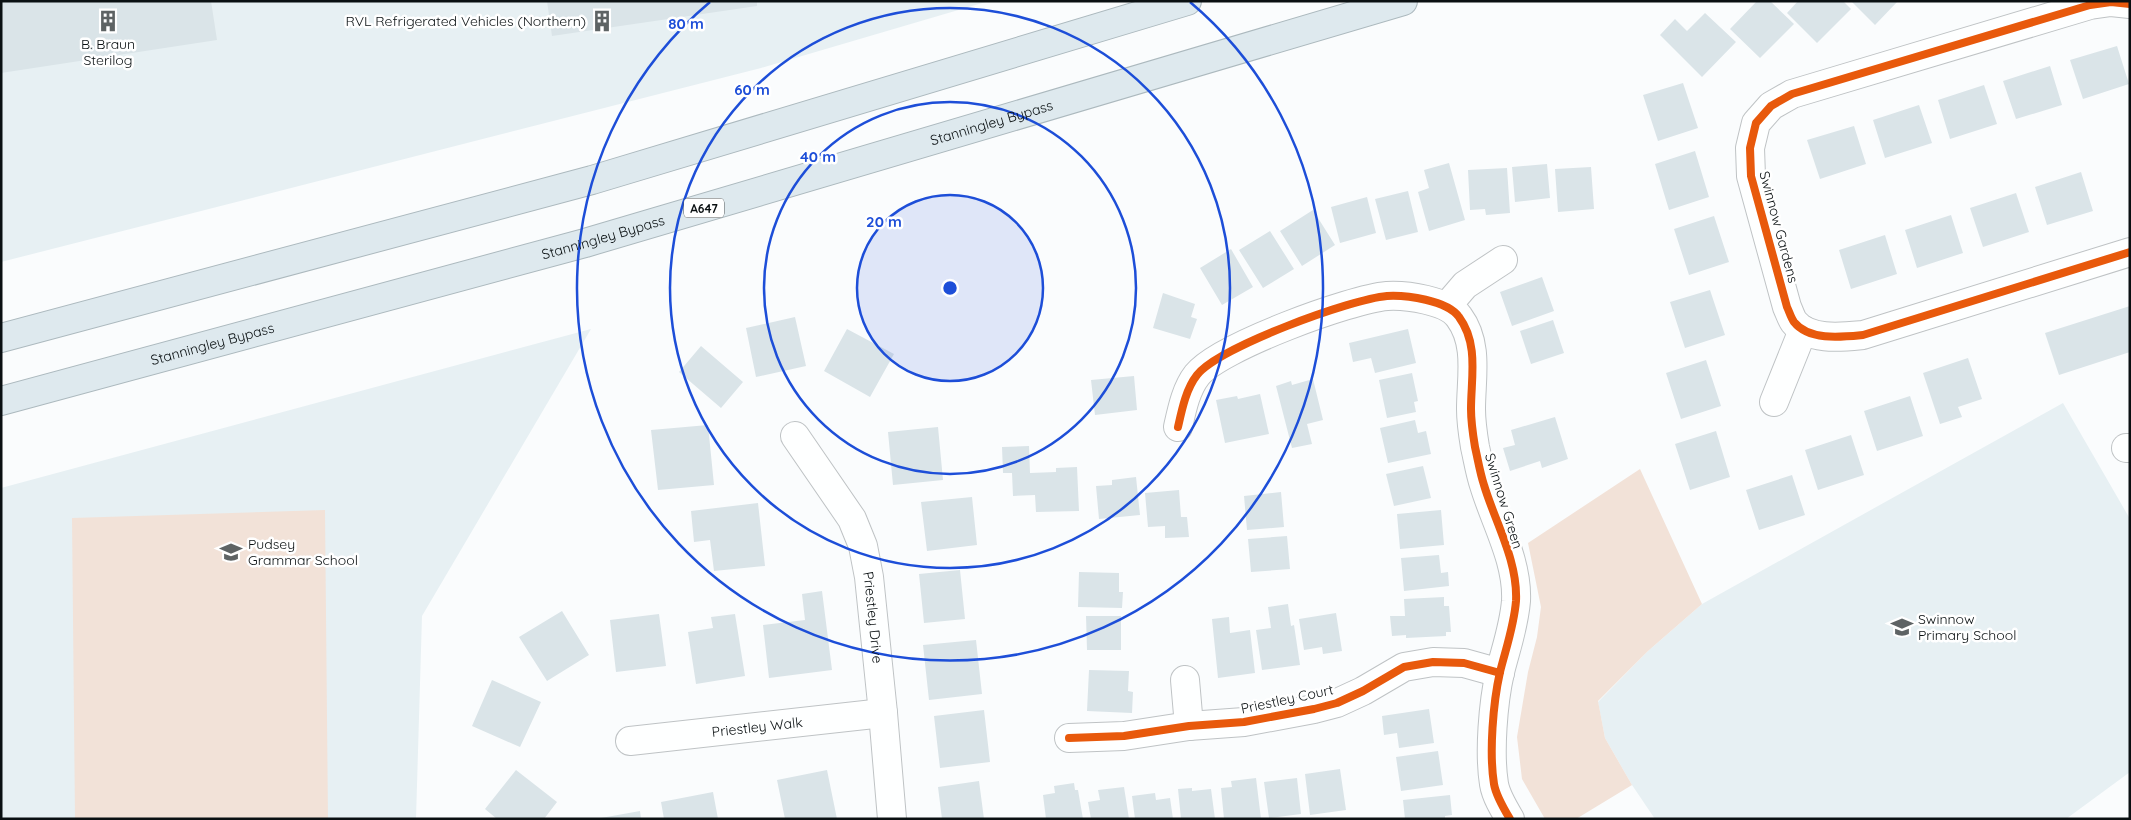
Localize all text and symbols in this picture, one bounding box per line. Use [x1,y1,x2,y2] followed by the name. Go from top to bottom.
[95,8,121,34] building icon: B. Braun Sterilog
[589,8,615,34] building icon: RVL Refrigerated Vehicles (Northern)
[346,12,586,30] place label: RVL Refrigerated Vehicles (Northern)
[668,14,704,33] text: 80 m
[81,35,135,69] place label: B. Braun Sterilog
[734,80,770,99] text: 60 m
[928,96,1055,149] street label: Stanningley Bypass
[800,147,836,166] text: 40 m
[1755,169,1803,285] street label: Swinnow Gardens
[684,198,724,218] road number: A647
[540,211,667,263] street label: Stanningley Bypass
[866,212,902,231] text: 20 m
[941,279,959,297] centre of rings
[149,319,276,369] street label: Stanningley Bypass
[1481,451,1527,551] street label: Swinnow Green
[248,535,358,569] place label: Pudsey Grammar School
[218,539,244,565] school or university icon: Pudsey Grammar School
[859,570,887,664] street label: Priestley Drive
[1918,610,2016,644] place label: Swinnow Primary School
[1889,614,1915,640] school or university icon: Swinnow Primary School
[1239,680,1335,718] street label: Priestley Court
[711,713,804,741] street label: Priestley Walk

